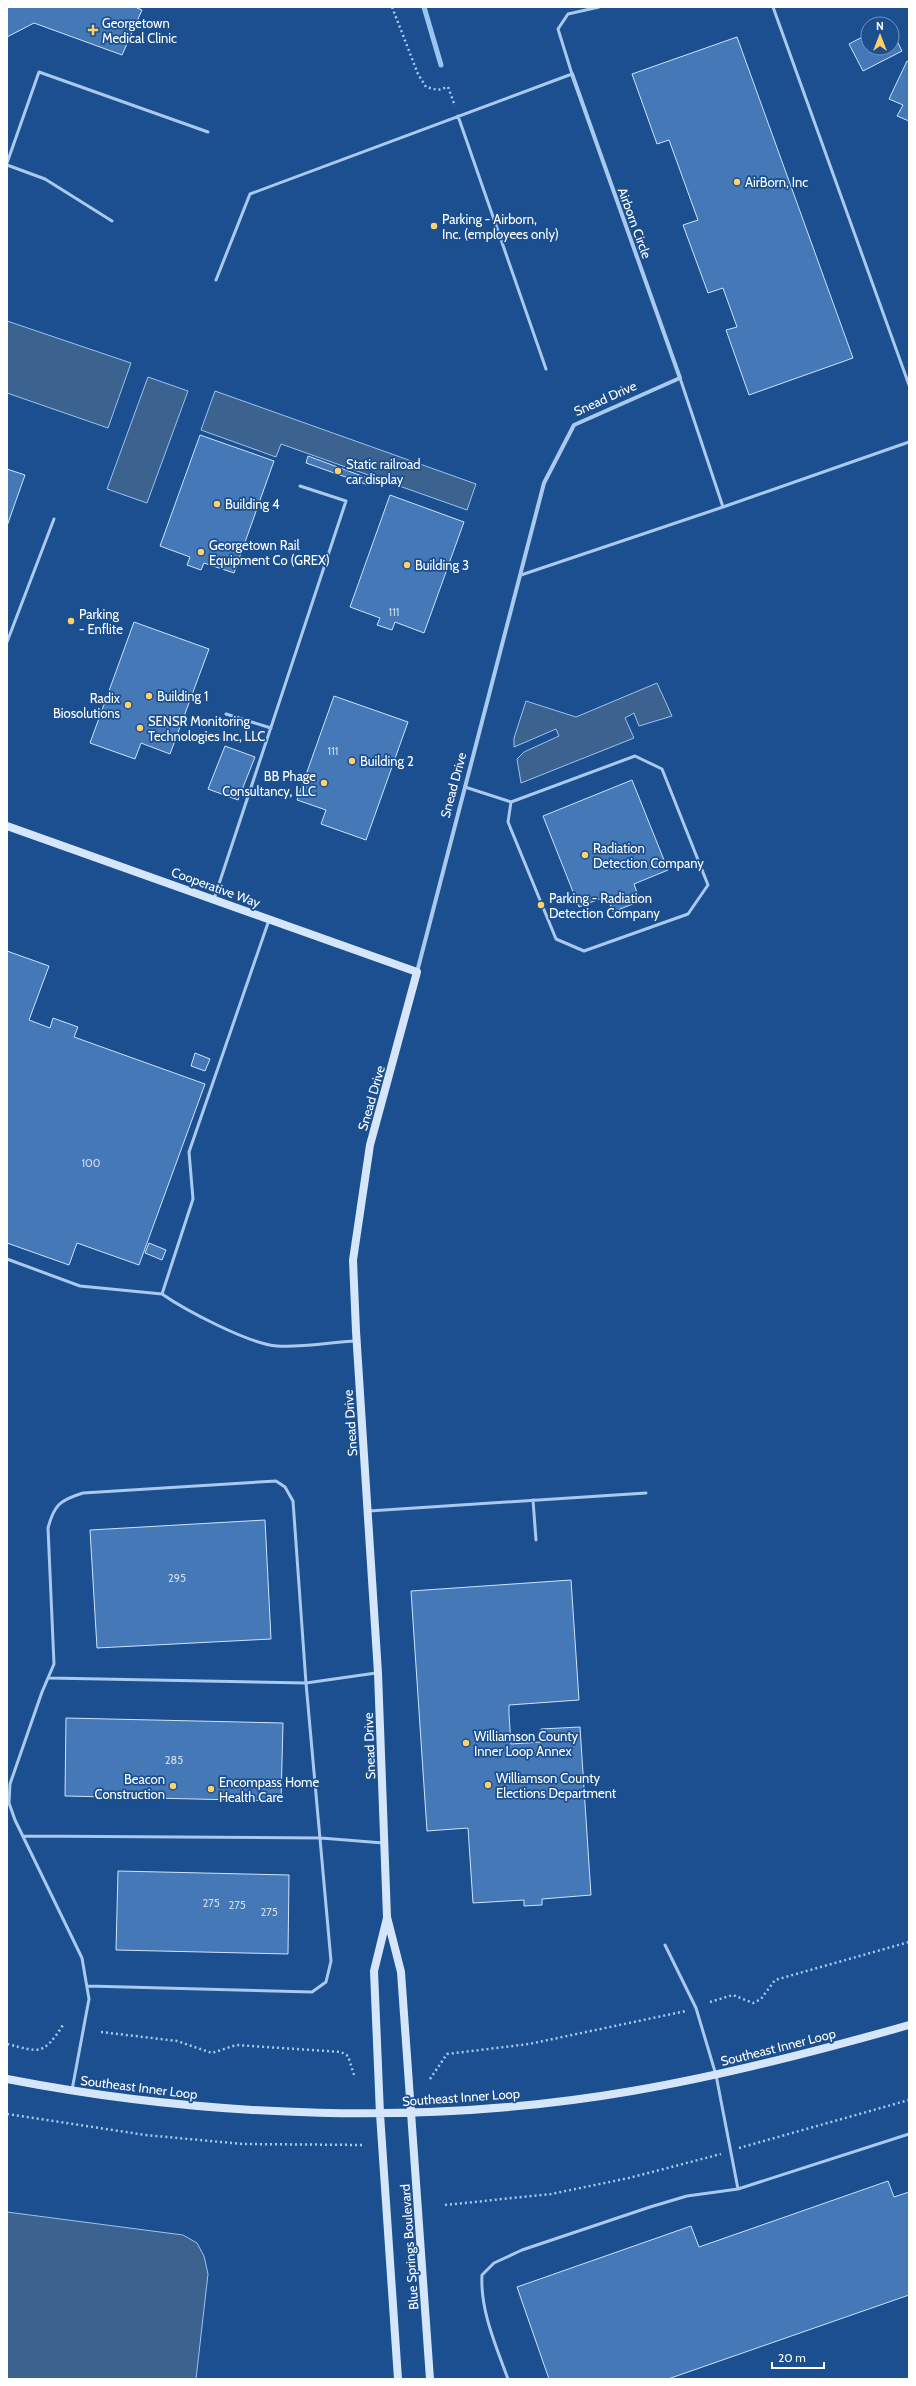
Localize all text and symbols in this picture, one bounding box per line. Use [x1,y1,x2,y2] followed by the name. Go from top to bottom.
[102,15,177,46] place label: Georgetown Medical Clinic
[860,16,900,56] north arrow
[876,19,884,33] text: N
[87,24,99,36] marker: Georgetown Medical Clinic
[745,174,808,190] place label: AirBorn, Inc
[732,177,742,187] marker: AirBorn, Inc
[615,185,655,261] street label: Airborn Circle
[442,211,559,242] place label: Parking - Airborn, Inc. (employees only)
[429,221,439,231] marker: Parking - Airborn, Inc. (employees only)
[571,377,639,419] street label: Snead Drive
[346,456,420,487] place label: Static railroad car display
[333,466,343,476] marker: Static railroad car display
[225,496,280,512] place label: Building 4
[212,499,222,509] marker: Building 4
[209,537,330,568] place label: Georgetown Rail Equipment Co (GREX)
[196,547,206,557] marker: Georgetown Rail Equipment Co (GREX)
[415,557,469,573] place label: Building 3
[402,560,412,570] marker: Building 3
[389,605,399,619] house number: 111
[79,606,123,637] place label: Parking - Enflite
[66,616,76,626] marker: Parking - Enflite
[157,688,208,704] place label: Building 1
[53,690,121,721] place label: Radix Biosolutions
[144,691,154,701] marker: Building 1
[123,700,133,710] marker: Radix Biosolutions
[148,713,265,744] place label: SENSR Monitoring Technologies Inc, LLC
[135,723,145,733] marker: SENSR Monitoring Technologies Inc, LLC
[328,744,338,758] house number: 111
[437,750,469,819] street label: Snead Drive
[360,753,414,769] place label: Building 2
[347,756,357,766] marker: Building 2
[222,768,316,799] place label: BB Phage Consultancy, LLC
[319,778,329,788] marker: BB Phage Consultancy, LLC
[593,840,704,871] place label: Radiation Detection Company
[580,850,590,860] marker: Radiation Detection Company
[169,863,263,911] street label: Cooperative Way
[549,890,660,921] place label: Parking - Radiation Detection Company
[536,900,546,910] marker: Parking - Radiation Detection Company
[354,1063,388,1132] street label: Snead Drive
[82,1156,101,1170] house number: 100
[340,1389,360,1457] street label: Snead Drive
[168,1571,186,1585] house number: 295
[360,1712,378,1780] street label: Snead Drive
[474,1728,579,1759] place label: Williamson County Inner Loop Annex
[461,1738,471,1748] marker: Williamson County Inner Loop Annex
[165,1753,183,1767] house number: 285
[496,1770,617,1801] place label: Williamson County Elections Department
[95,1771,165,1802] place label: Beacon Construction
[219,1774,319,1805] place label: Encompass Home Health Care
[483,1780,493,1790] marker: Williamson County Elections Department
[168,1781,178,1791] marker: Beacon Construction
[206,1784,216,1794] marker: Encompass Home Health Care
[202,1896,220,1910] house number: 275
[228,1898,246,1912] house number: 275
[260,1905,278,1919] house number: 275
[719,2025,837,2069] street label: Southeast Inner Loop
[80,2072,198,2102] street label: Southeast Inner Loop
[402,2085,520,2109] street label: Southeast Inner Loop
[397,2184,421,2310] street label: Blue Springs Boulevard
[772,2344,824,2370] scale bar
[778,2350,806,2365] text: 20 m

